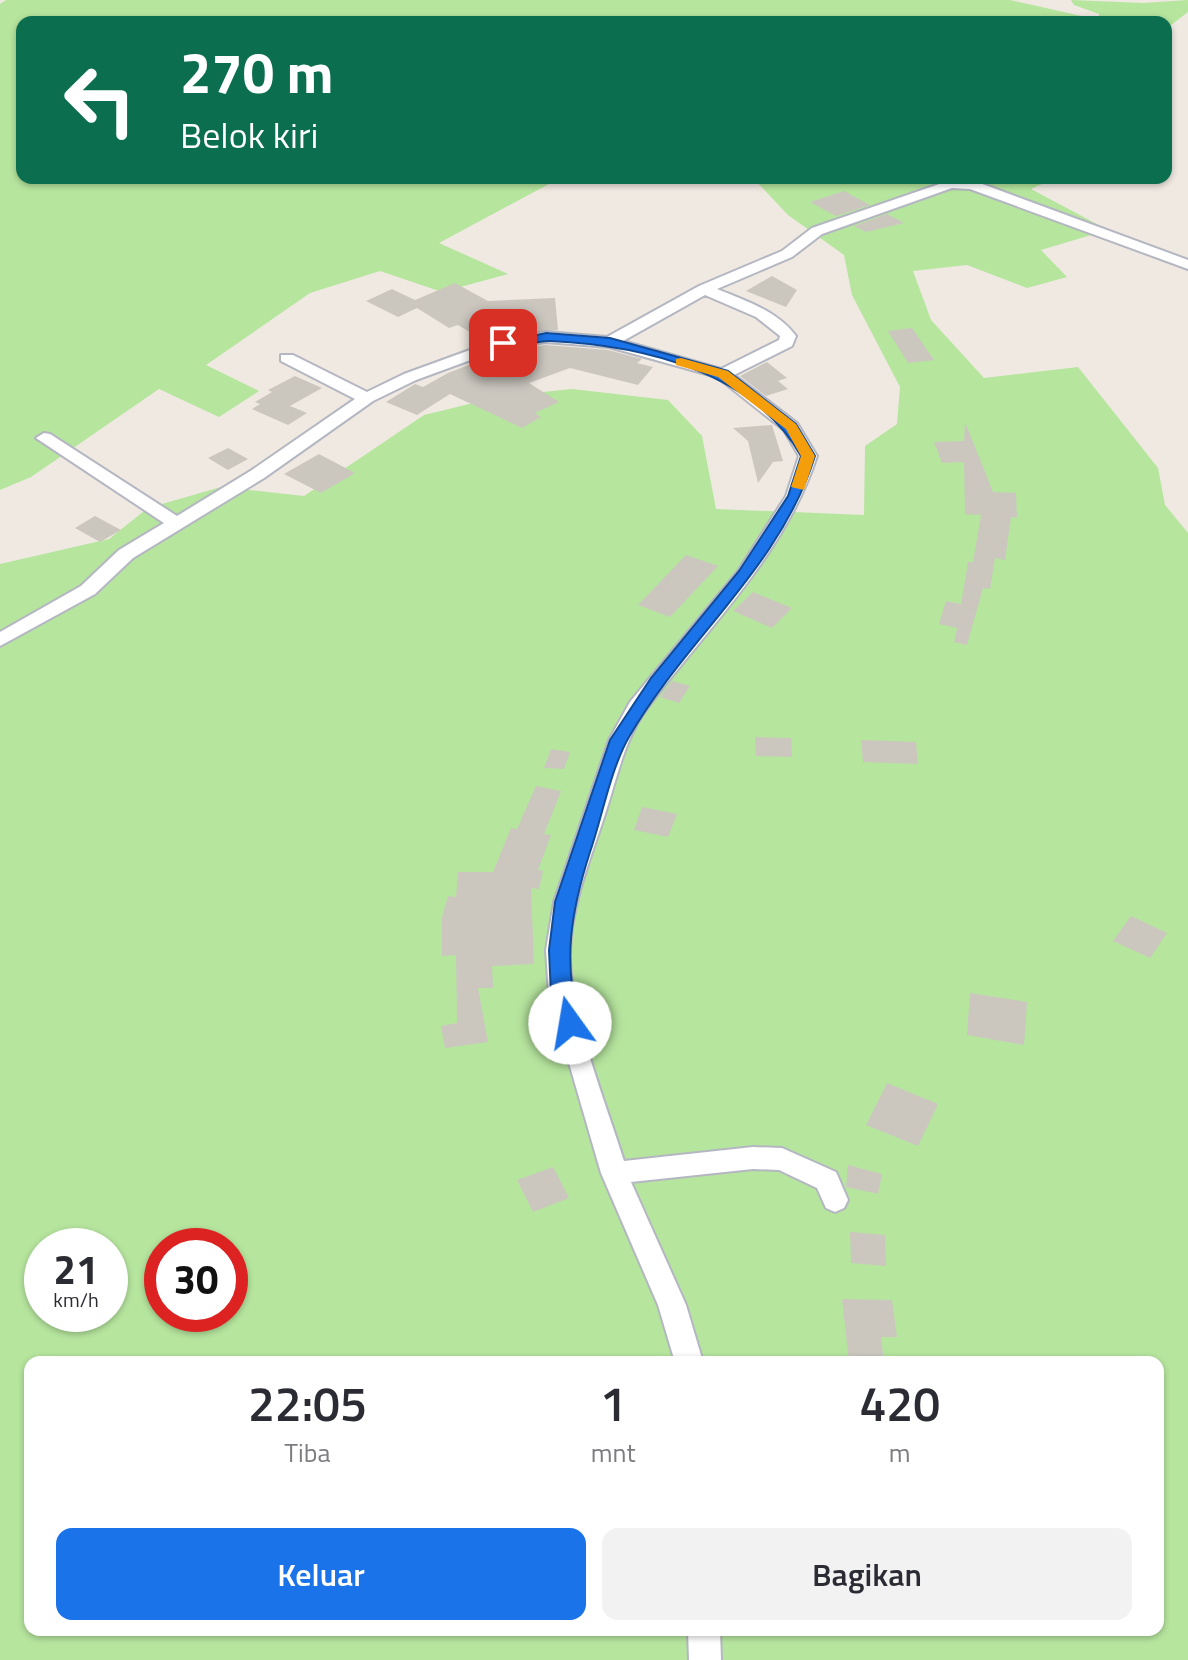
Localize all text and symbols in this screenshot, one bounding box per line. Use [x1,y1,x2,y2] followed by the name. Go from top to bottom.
[180,30,333,115] text: 270 m
[48,48,152,152] icon: left
[180,107,318,162] text: Belok kiri
[469,309,537,377] pin
[481,321,525,365] icon: arrive
[528,981,612,1065] position arrow
[144,1228,248,1332] speed limit sign: 30
[54,1239,98,1300] text: 21
[53,1284,99,1315] text: km/h
[248,1367,367,1440] text: 22:05
[600,1367,627,1440] text: 1
[859,1367,940,1440] text: 420
[284,1433,330,1472] text: Tiba
[591,1433,636,1472] text: mnt
[889,1433,911,1472] text: m
[56,1528,586,1620] button: Keluar
[602,1528,1132,1620] button: Bagikan

